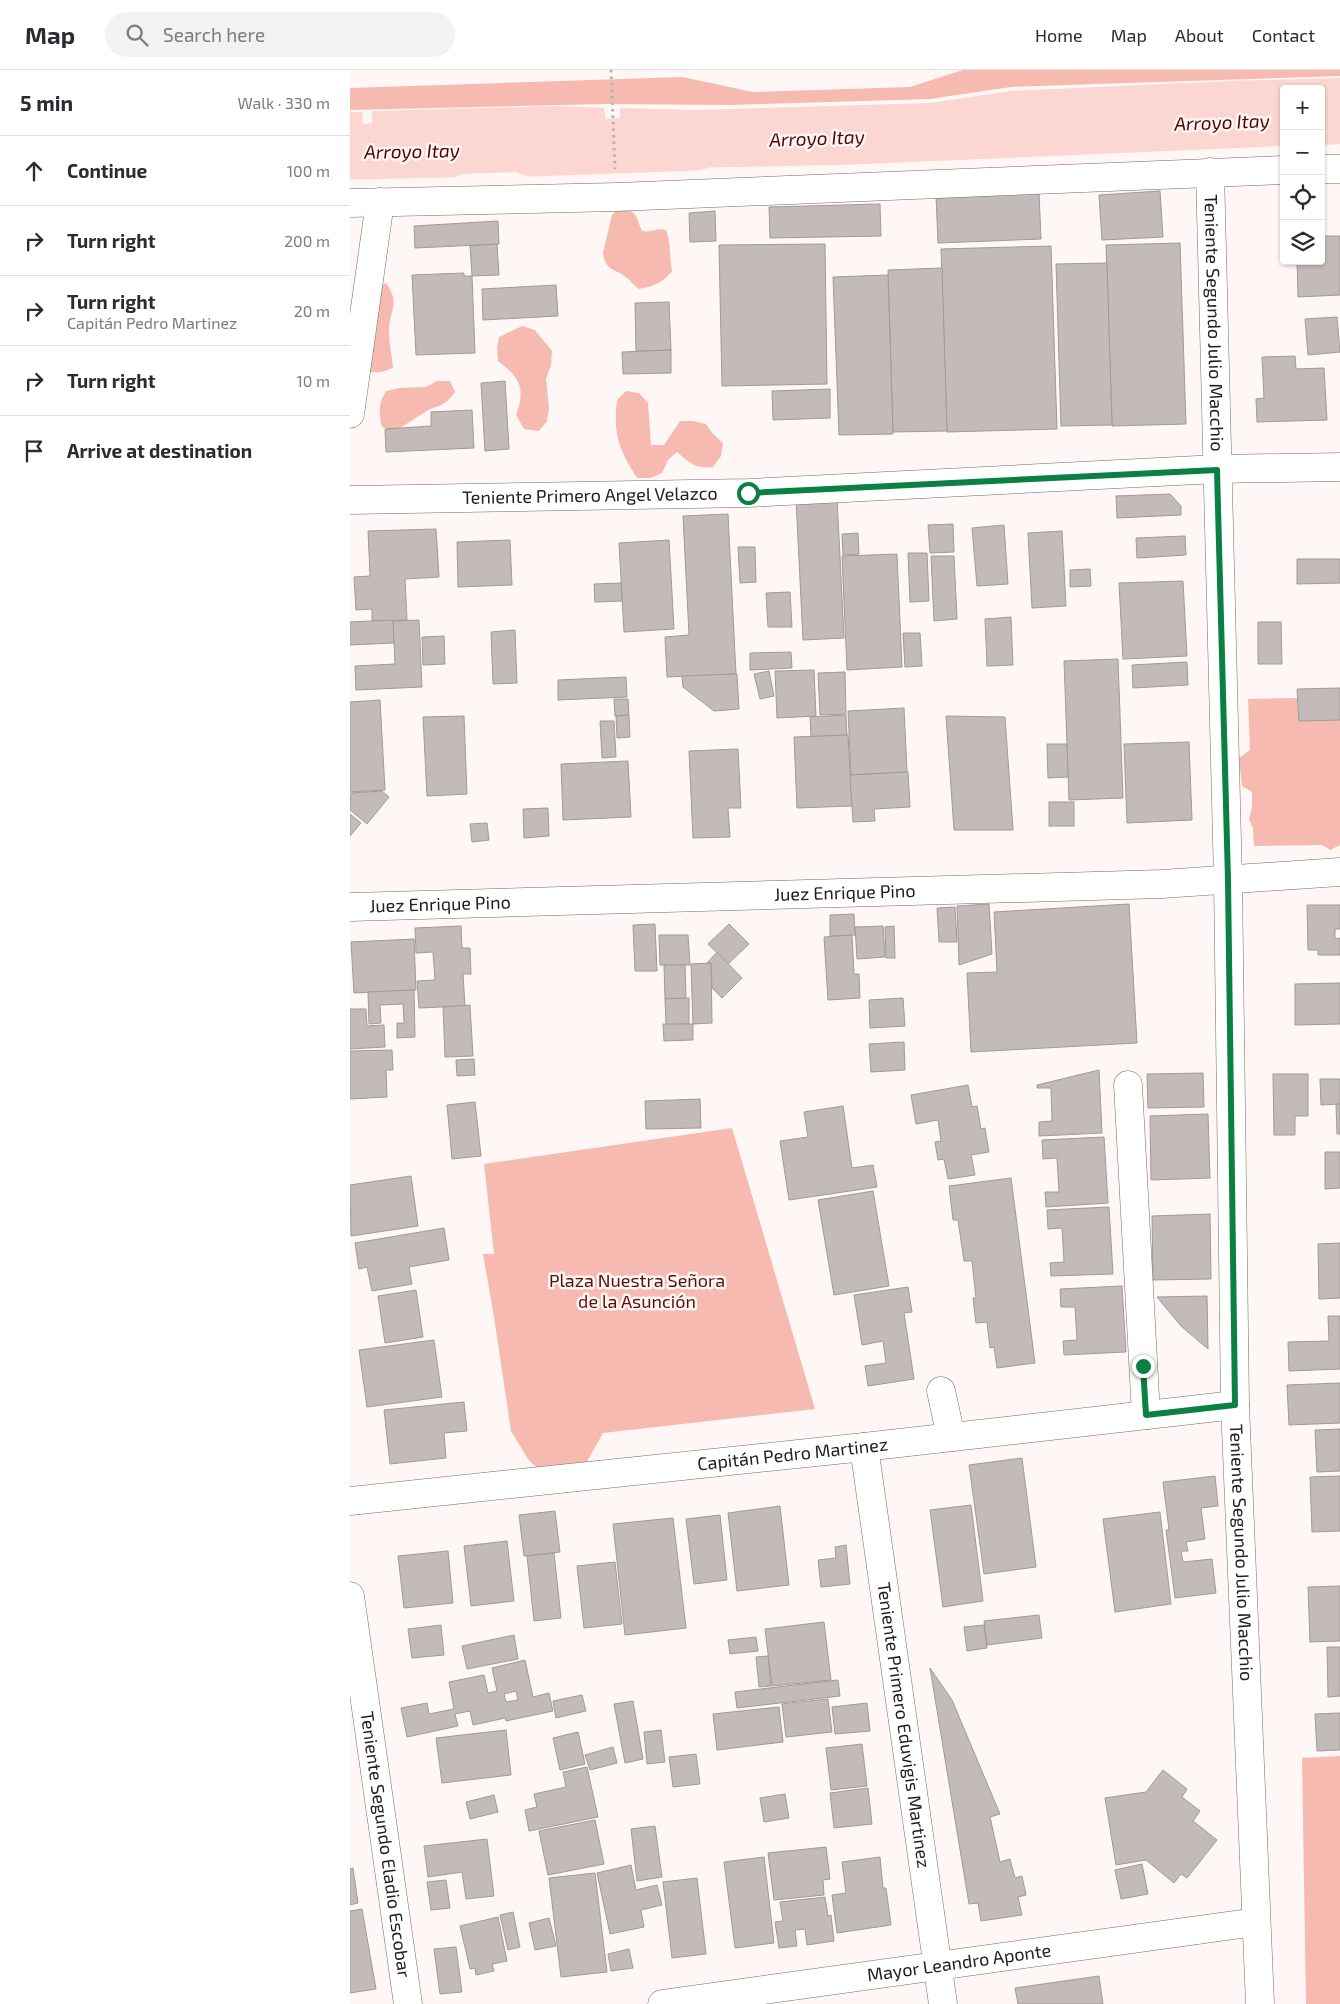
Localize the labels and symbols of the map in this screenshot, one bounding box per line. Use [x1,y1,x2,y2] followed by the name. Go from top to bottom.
[1173,108,1270,136] water label: Arroyo Itay
[768,124,865,152] water label: Arroyo Itay
[363,138,460,164] water label: Arroyo Itay
[1201,194,1229,452] street label: Teniente Segundo Julio Macchio
[462,482,718,508] street label: Teniente Primero Angel Velazco
[737,482,760,505] route start
[774,879,916,905] street label: Juez Enrique Pino
[369,890,511,916] street label: Juez Enrique Pino
[549,1269,725,1312] park label: Plaza Nuestra Señora de la Asunción
[1132,1355,1155,1378] route end
[1226,1424,1259,1682] street label: Teniente Segundo Julio Macchio
[696,1432,889,1474] street label: Capitán Pedro Martinez
[873,1581,936,1870] street label: Teniente Primero Eduvigis Martinez
[357,1710,416,1979] street label: Teniente Segundo Eladio Escobar
[866,1938,1052,1986] street label: Mayor Leandro Aponte

